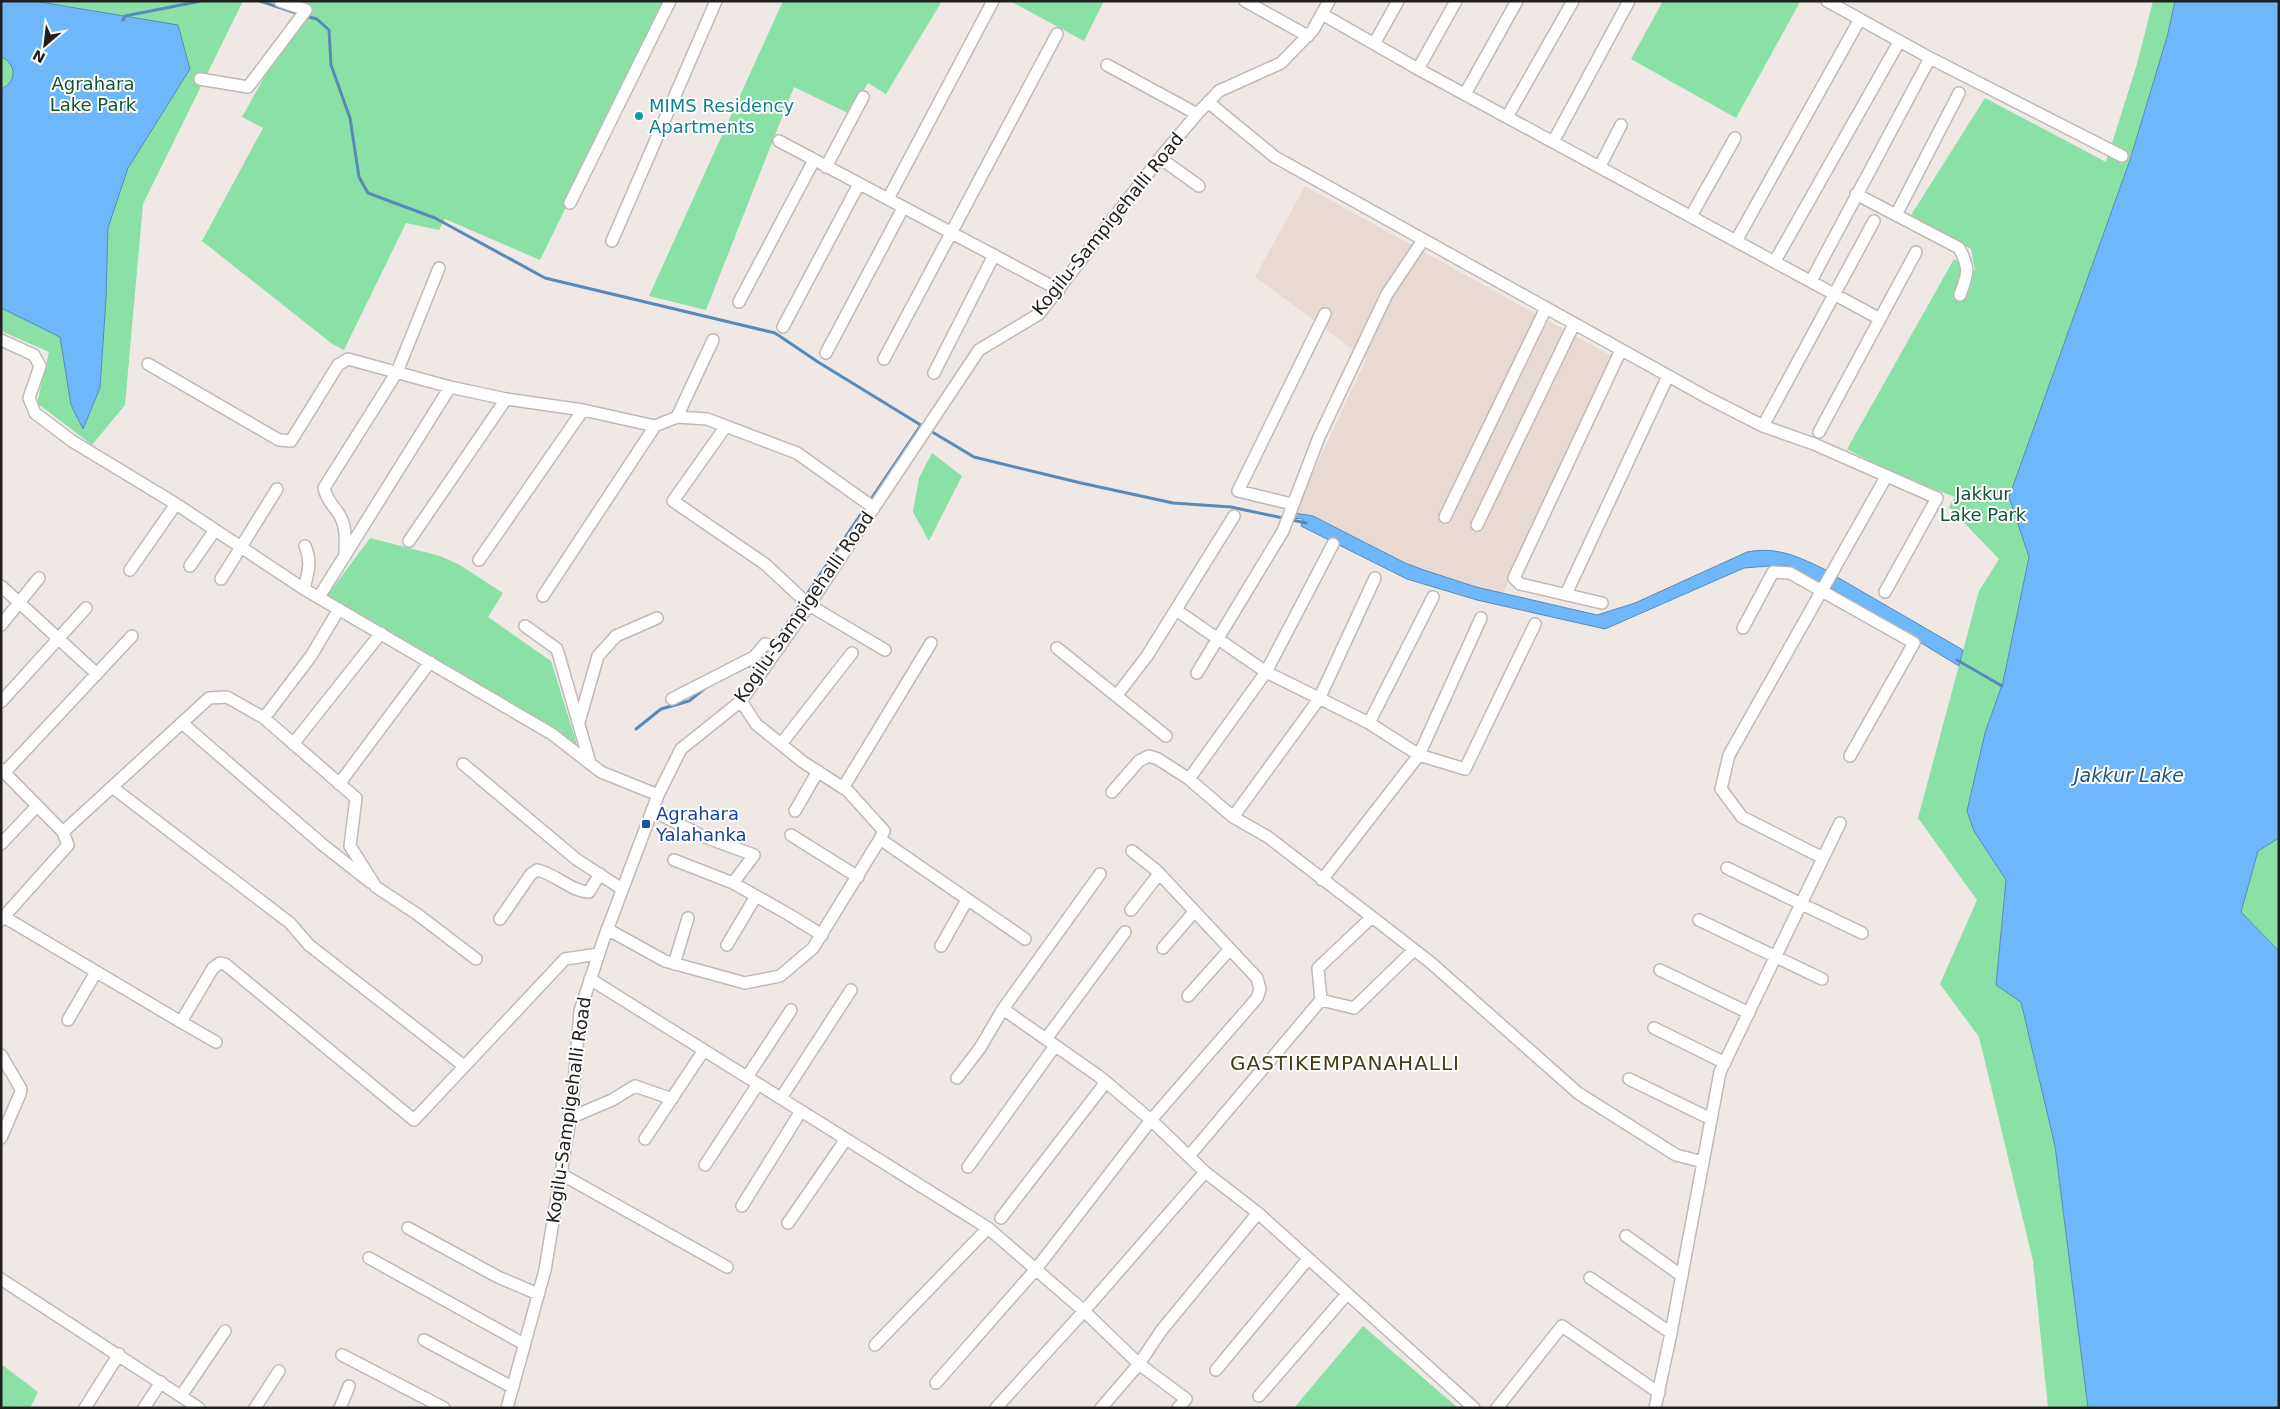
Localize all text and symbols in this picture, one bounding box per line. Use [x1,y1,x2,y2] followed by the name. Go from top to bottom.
[20,20,70,70] north arrow
[30,47,48,66] text: N
[50,73,137,115] park label: Agrahara Lake Park
[649,95,794,137] place label: MIMS Residency Apartments
[633,110,645,122] marker: MIMS Residency Apartments
[1028,128,1188,319] street label: Kogilu-Sampigehalli Road
[1940,483,2027,525] park label: Jakkur Lake Park
[729,507,878,706] street label: Kogilu-Sampigehalli Road
[2070,764,2184,786] water label: Jakkur Lake
[655,803,747,845] place label: Agrahara Yalahanka
[640,818,652,830] marker: Agrahara Yalahanka
[542,995,595,1225] street label: Kogilu-Sampigehalli Road
[1230,1051,1460,1075] district label: GASTIKEMPANAHALLI

